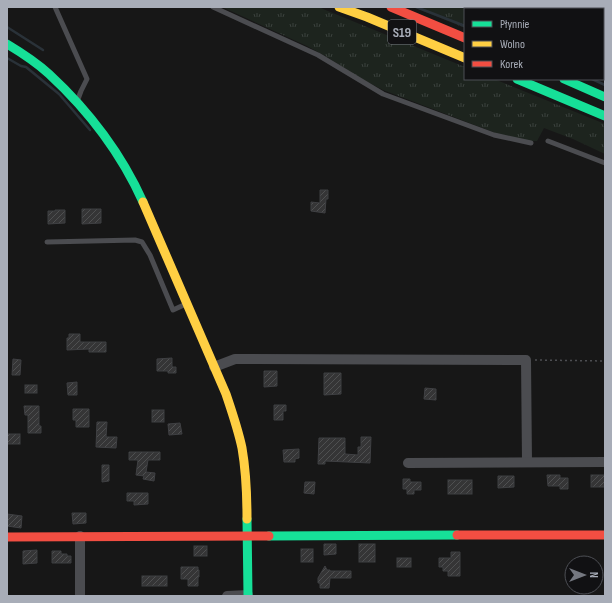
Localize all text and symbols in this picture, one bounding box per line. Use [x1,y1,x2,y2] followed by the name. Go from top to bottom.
[464,8,604,80] legend
[500,17,530,32] text: Płynnie
[388,20,416,44] road number: S19
[500,37,525,52] text: Wolno
[500,57,523,72] text: Korek
[564,555,604,595] north arrow
[587,572,600,578] text: N

